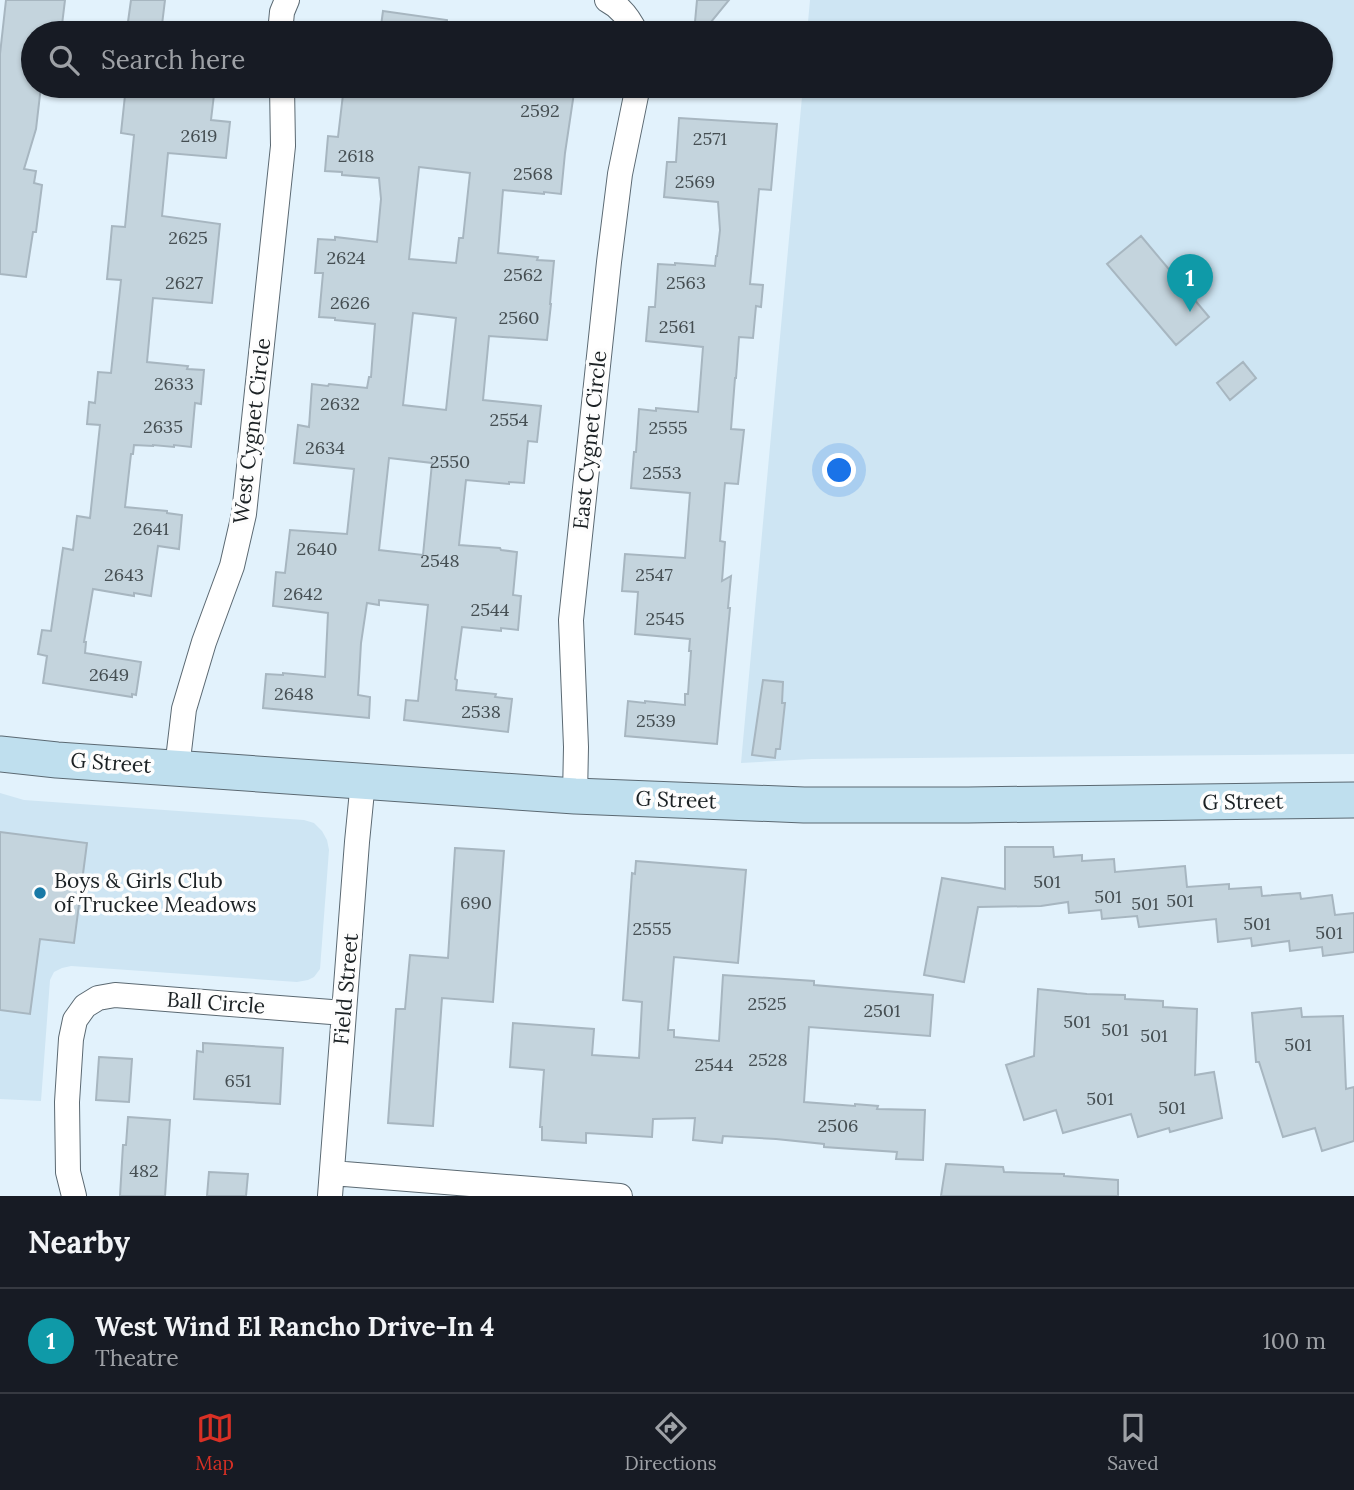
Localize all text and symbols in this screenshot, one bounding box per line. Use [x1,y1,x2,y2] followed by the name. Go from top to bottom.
[21,21,1333,98] search box
[45,41,83,79] icon: search
[101,43,245,76] text: Search here
[520,99,560,122] house number: 2592
[180,124,218,147] house number: 2619
[693,127,727,150] house number: 2571
[338,144,374,167] house number: 2618
[513,162,553,185] house number: 2568
[675,170,715,193] house number: 2569
[168,226,208,249] house number: 2625
[326,246,366,269] house number: 2624
[1167,254,1213,312] pin: 1
[503,263,543,286] house number: 2562
[165,271,203,294] house number: 2627
[666,271,706,294] house number: 2563
[330,291,370,314] house number: 2626
[498,306,540,329] house number: 2560
[659,315,695,338] house number: 2561
[227,336,276,526] street label: West Cygnet Circle
[567,349,612,531] street label: East Cygnet Circle
[154,372,194,395] house number: 2633
[320,392,360,415] house number: 2632
[489,408,529,431] house number: 2554
[143,415,183,438] house number: 2635
[648,416,688,439] house number: 2555
[305,436,345,459] house number: 2634
[430,450,470,473] house number: 2550
[822,453,856,487] your location
[642,461,682,484] house number: 2553
[133,517,169,540] house number: 2641
[296,537,338,560] house number: 2640
[420,549,460,572] house number: 2548
[104,563,144,586] house number: 2643
[635,563,673,586] house number: 2547
[283,582,323,605] house number: 2642
[471,598,510,621] house number: 2544
[645,607,685,630] house number: 2545
[89,663,129,686] house number: 2649
[274,682,314,705] house number: 2648
[461,700,501,723] house number: 2538
[636,709,676,732] house number: 2539
[70,746,153,779] street label: G Street
[635,785,718,814] street label: G Street
[1202,787,1285,816] street label: G Street
[54,867,257,918] place label: Boys & Girls Club of Truckee Meadows
[1033,870,1061,893] house number: 501
[32,885,48,901] marker: Boys & Girls Club of Truckee Meadows
[1094,885,1122,908] house number: 501
[1166,889,1194,912] house number: 501
[460,891,492,914] house number: 690
[1131,892,1159,915] house number: 501
[1243,912,1271,935] house number: 501
[632,917,672,940] house number: 2555
[1315,921,1343,944] house number: 501
[327,931,364,1046] street label: Field Street
[166,986,266,1019] street label: Ball Circle
[748,992,786,1015] house number: 2525
[863,999,901,1022] house number: 2501
[1063,1010,1091,1033] house number: 501
[1101,1018,1129,1041] house number: 501
[1140,1024,1168,1047] house number: 501
[1284,1033,1312,1056] house number: 501
[748,1048,788,1071] house number: 2528
[695,1053,734,1076] house number: 2544
[225,1069,251,1092] house number: 651
[1086,1087,1114,1110] house number: 501
[1158,1096,1186,1119] house number: 501
[817,1114,859,1137] house number: 2506
[129,1159,159,1182] house number: 482
[28,1223,130,1261] text: Nearby
[95,1310,495,1343] text: West Wind El Rancho Drive-In 4
[46,1326,56,1355] text: 1
[1262,1326,1326,1355] text: 100 m
[95,1343,179,1372] text: Theatre
[195,1409,234,1475] tab: Map
[625,1409,717,1475] tab: Directions
[1107,1409,1159,1475] tab: Saved

